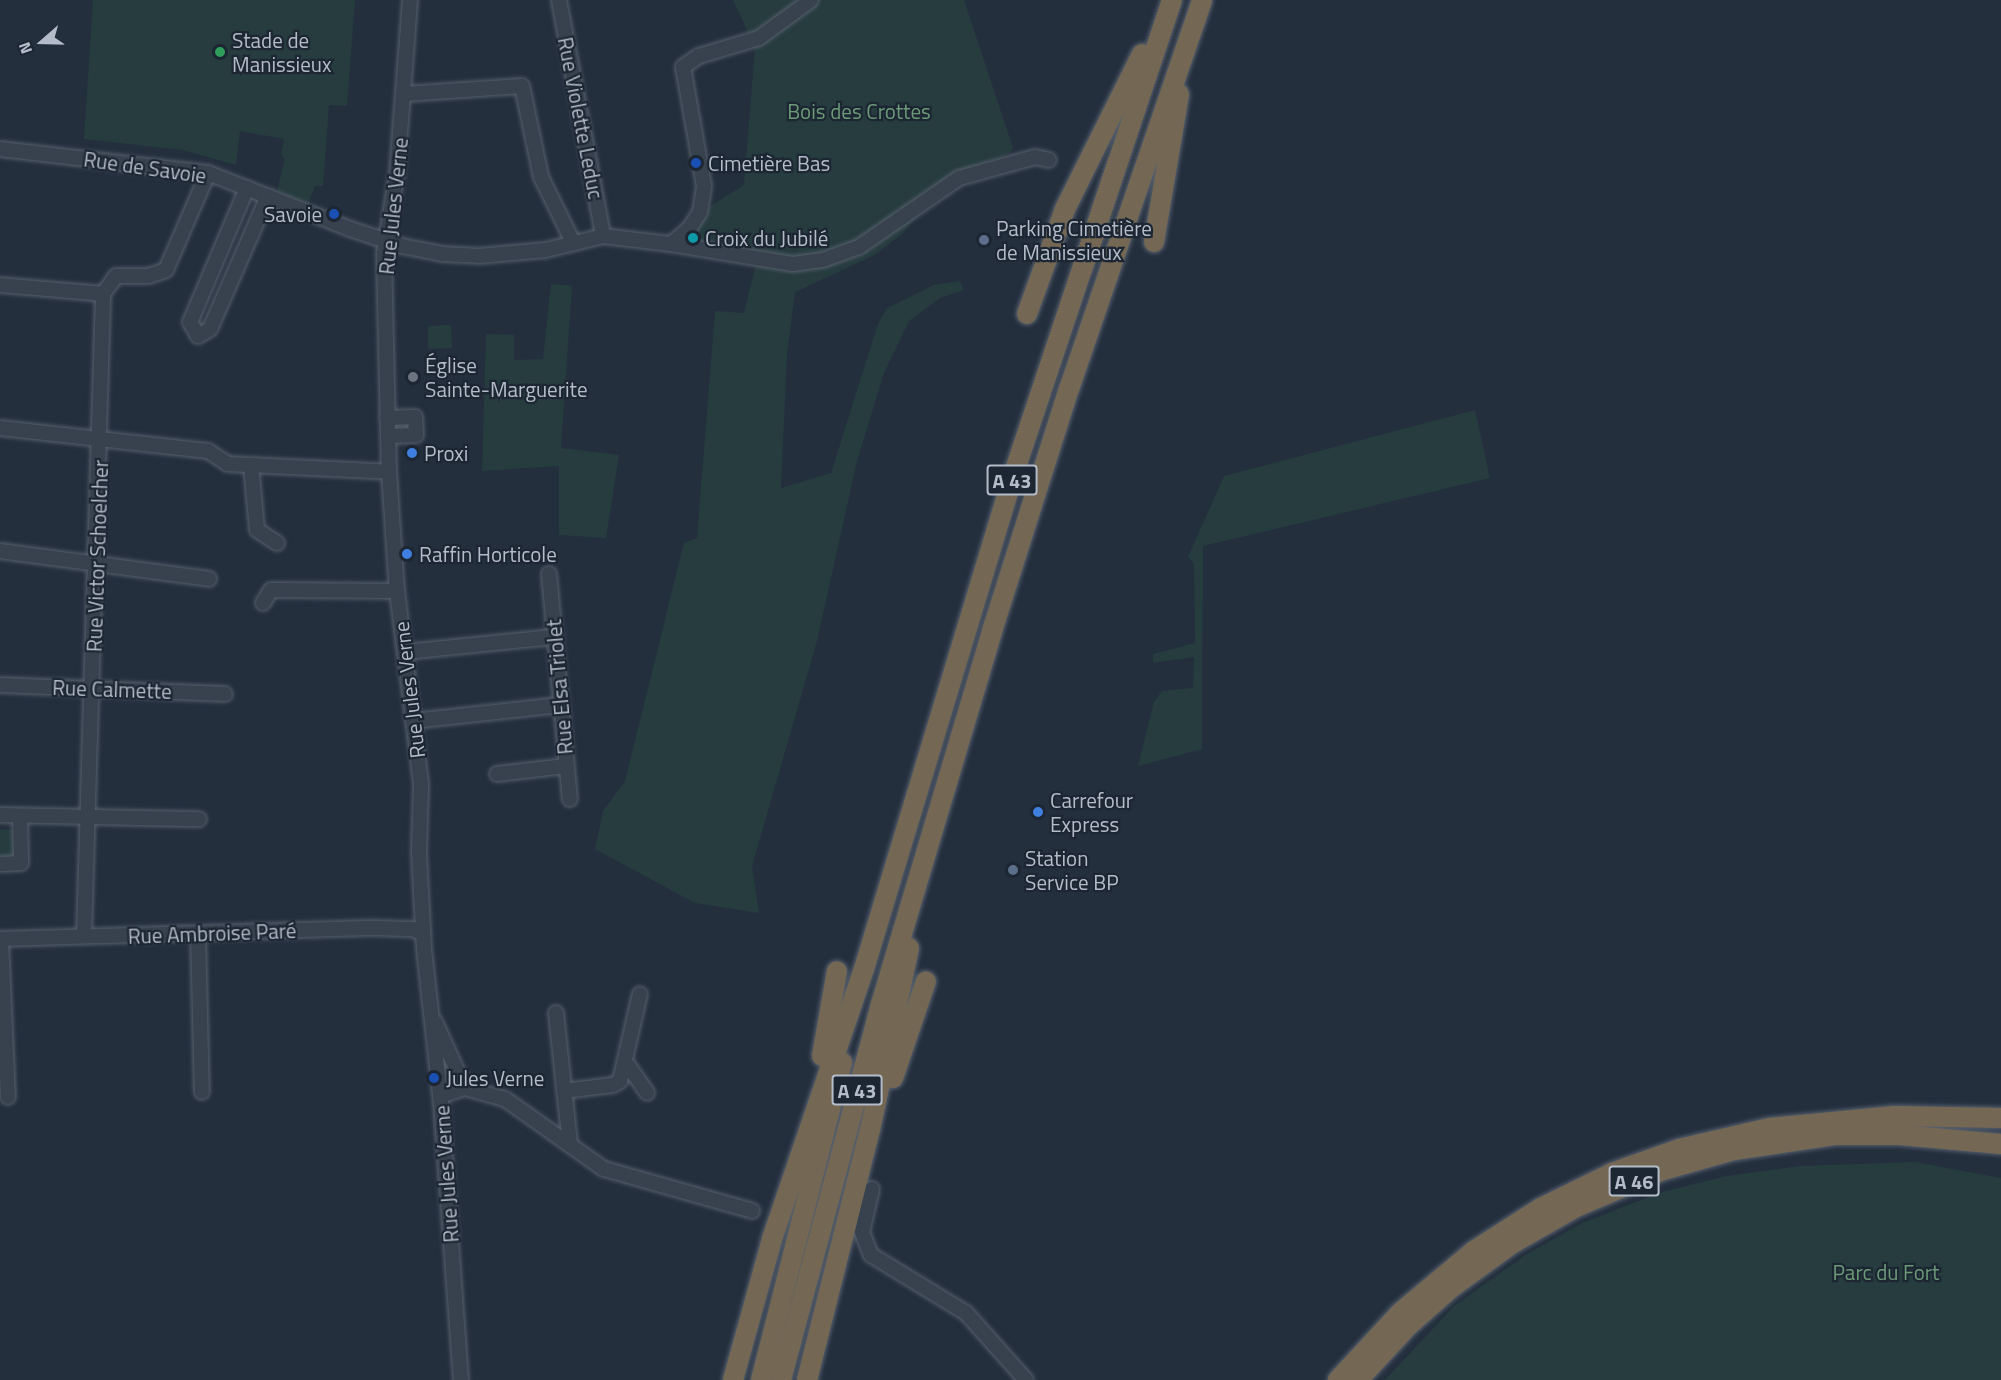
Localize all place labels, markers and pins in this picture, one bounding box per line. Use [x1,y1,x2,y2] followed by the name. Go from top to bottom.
[232,27,331,77] place label: Stade de Manissieux
[213,45,227,59] marker: Stade de Manissieux
[708,150,830,176] place label: Cimetière Bas
[689,156,703,170] marker: Cimetière Bas
[264,201,322,227] place label: Savoie
[327,207,341,221] marker: Savoie
[996,215,1152,265] place label: Parking Cimetière de Manissieux
[705,225,828,251] place label: Croix du Jubilé
[686,231,700,245] marker: Croix du Jubilé
[977,233,991,247] marker: Parking Cimetière de Manissieux
[425,352,588,402] place label: Église Sainte-Marguerite
[406,370,420,384] marker: Église Sainte-Marguerite
[424,440,468,466] place label: Proxi
[405,446,419,460] marker: Proxi
[419,541,557,567] place label: Raffin Horticole
[400,547,414,561] marker: Raffin Horticole
[1050,787,1133,837] place label: Carrefour Express
[1031,805,1045,819] marker: Carrefour Express
[1025,845,1119,895] place label: Station Service BP
[1006,863,1020,877] marker: Station Service BP
[446,1065,544,1091] place label: Jules Verne
[427,1071,441,1085] marker: Jules Verne

